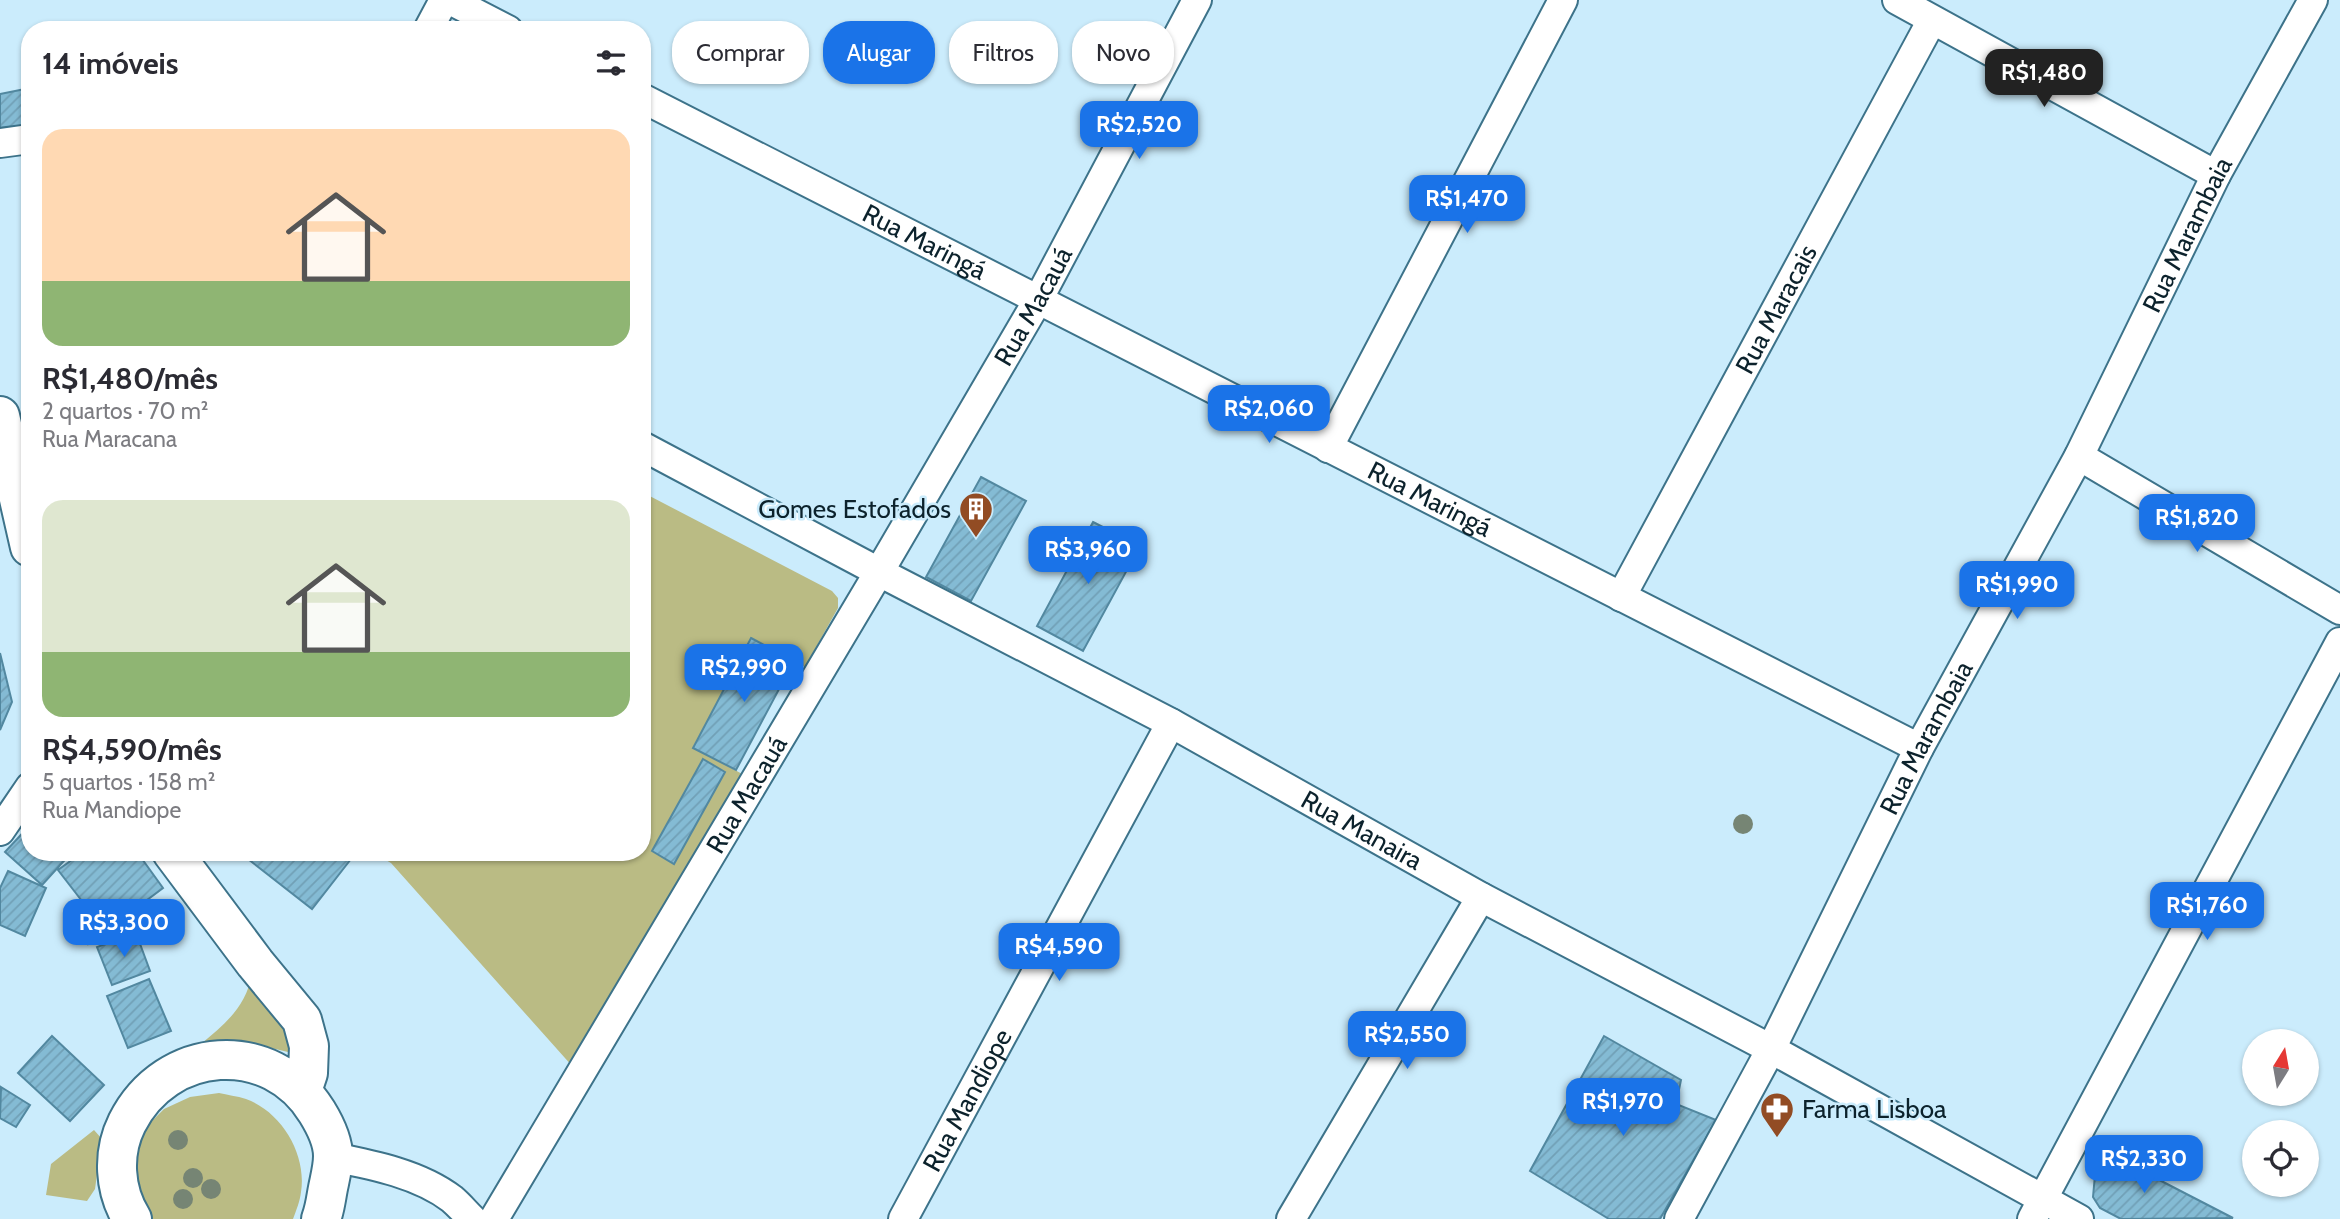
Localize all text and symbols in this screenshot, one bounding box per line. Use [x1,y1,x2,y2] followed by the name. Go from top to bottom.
[672,21,809,84] chip: Comprar
[823,21,935,84] chip: Alugar
[949,21,1058,84] chip: Filtros
[1072,21,1174,84] chip: Novo
[592,44,630,82] icon: filters
[42,45,179,82] text: 14 imóveis
[1979,50,2109,109] pin: R$1,480
[2001,58,2087,86] text: R$1,480
[1074,102,1204,161] pin: R$2,520
[1096,110,1182,138] text: R$2,520
[2136,151,2239,318] street label: Rua Marambaia
[273,174,399,300] icon: home
[1402,176,1532,235] pin: R$1,470
[1425,184,1509,212] text: R$1,470
[857,197,992,287] street label: Rua Maringá
[1728,239,1824,379] street label: Rua Maracais
[987,241,1079,372] street label: Rua Macauá
[42,360,218,397] text: R$1,480/mês
[1204,386,1334,445] pin: R$2,060
[1224,394,1314,422] text: R$2,060
[42,397,208,425] text: 2 quartos · 70 m²
[42,425,177,453] text: Rua Maracana
[1363,454,1497,544] street label: Rua Maringá
[957,490,995,539] building icon: Gomes Estofados
[758,493,951,525] place label: Gomes Estofados
[2132,494,2262,554] pin: R$1,820
[2155,503,2239,531] text: R$1,820
[1023,526,1153,586] pin: R$3,960
[1044,535,1132,563] text: R$3,960
[273,545,399,671] icon: home
[1952,562,2082,621] pin: R$1,990
[1975,570,2059,598] text: R$1,990
[679,644,809,704] pin: R$2,990
[701,653,788,681] text: R$2,990
[1873,655,1980,820] street label: Rua Marambaia
[699,729,794,859] street label: Rua Macauá
[42,731,222,768] text: R$4,590/mês
[42,768,215,796] text: 5 quartos · 158 m²
[1296,783,1429,877] street label: Rua Manaira
[42,796,181,824] text: Rua Mandiope
[2142,883,2272,942] pin: R$1,760
[2166,891,2248,919] text: R$1,760
[59,900,189,959] pin: R$3,300
[79,908,169,936] text: R$3,300
[994,923,1124,983] pin: R$4,590
[1015,932,1103,960] text: R$4,590
[1342,1012,1472,1071] pin: R$2,550
[1364,1020,1450,1048] text: R$2,550
[916,1023,1019,1177] street label: Rua Mandiope
[2242,1029,2319,1106] north arrow
[2242,1029,2319,1197] map controls
[1558,1078,1688,1138] pin: R$1,970
[1582,1087,1664,1115] text: R$1,970
[1758,1090,1796,1139] pharmacy icon: Farma Lisboa
[1802,1093,1947,1125] place label: Farma Lisboa
[2242,1120,2319,1197] button: locate
[2079,1136,2209,1195] pin: R$2,330
[2101,1144,2187,1172] text: R$2,330

